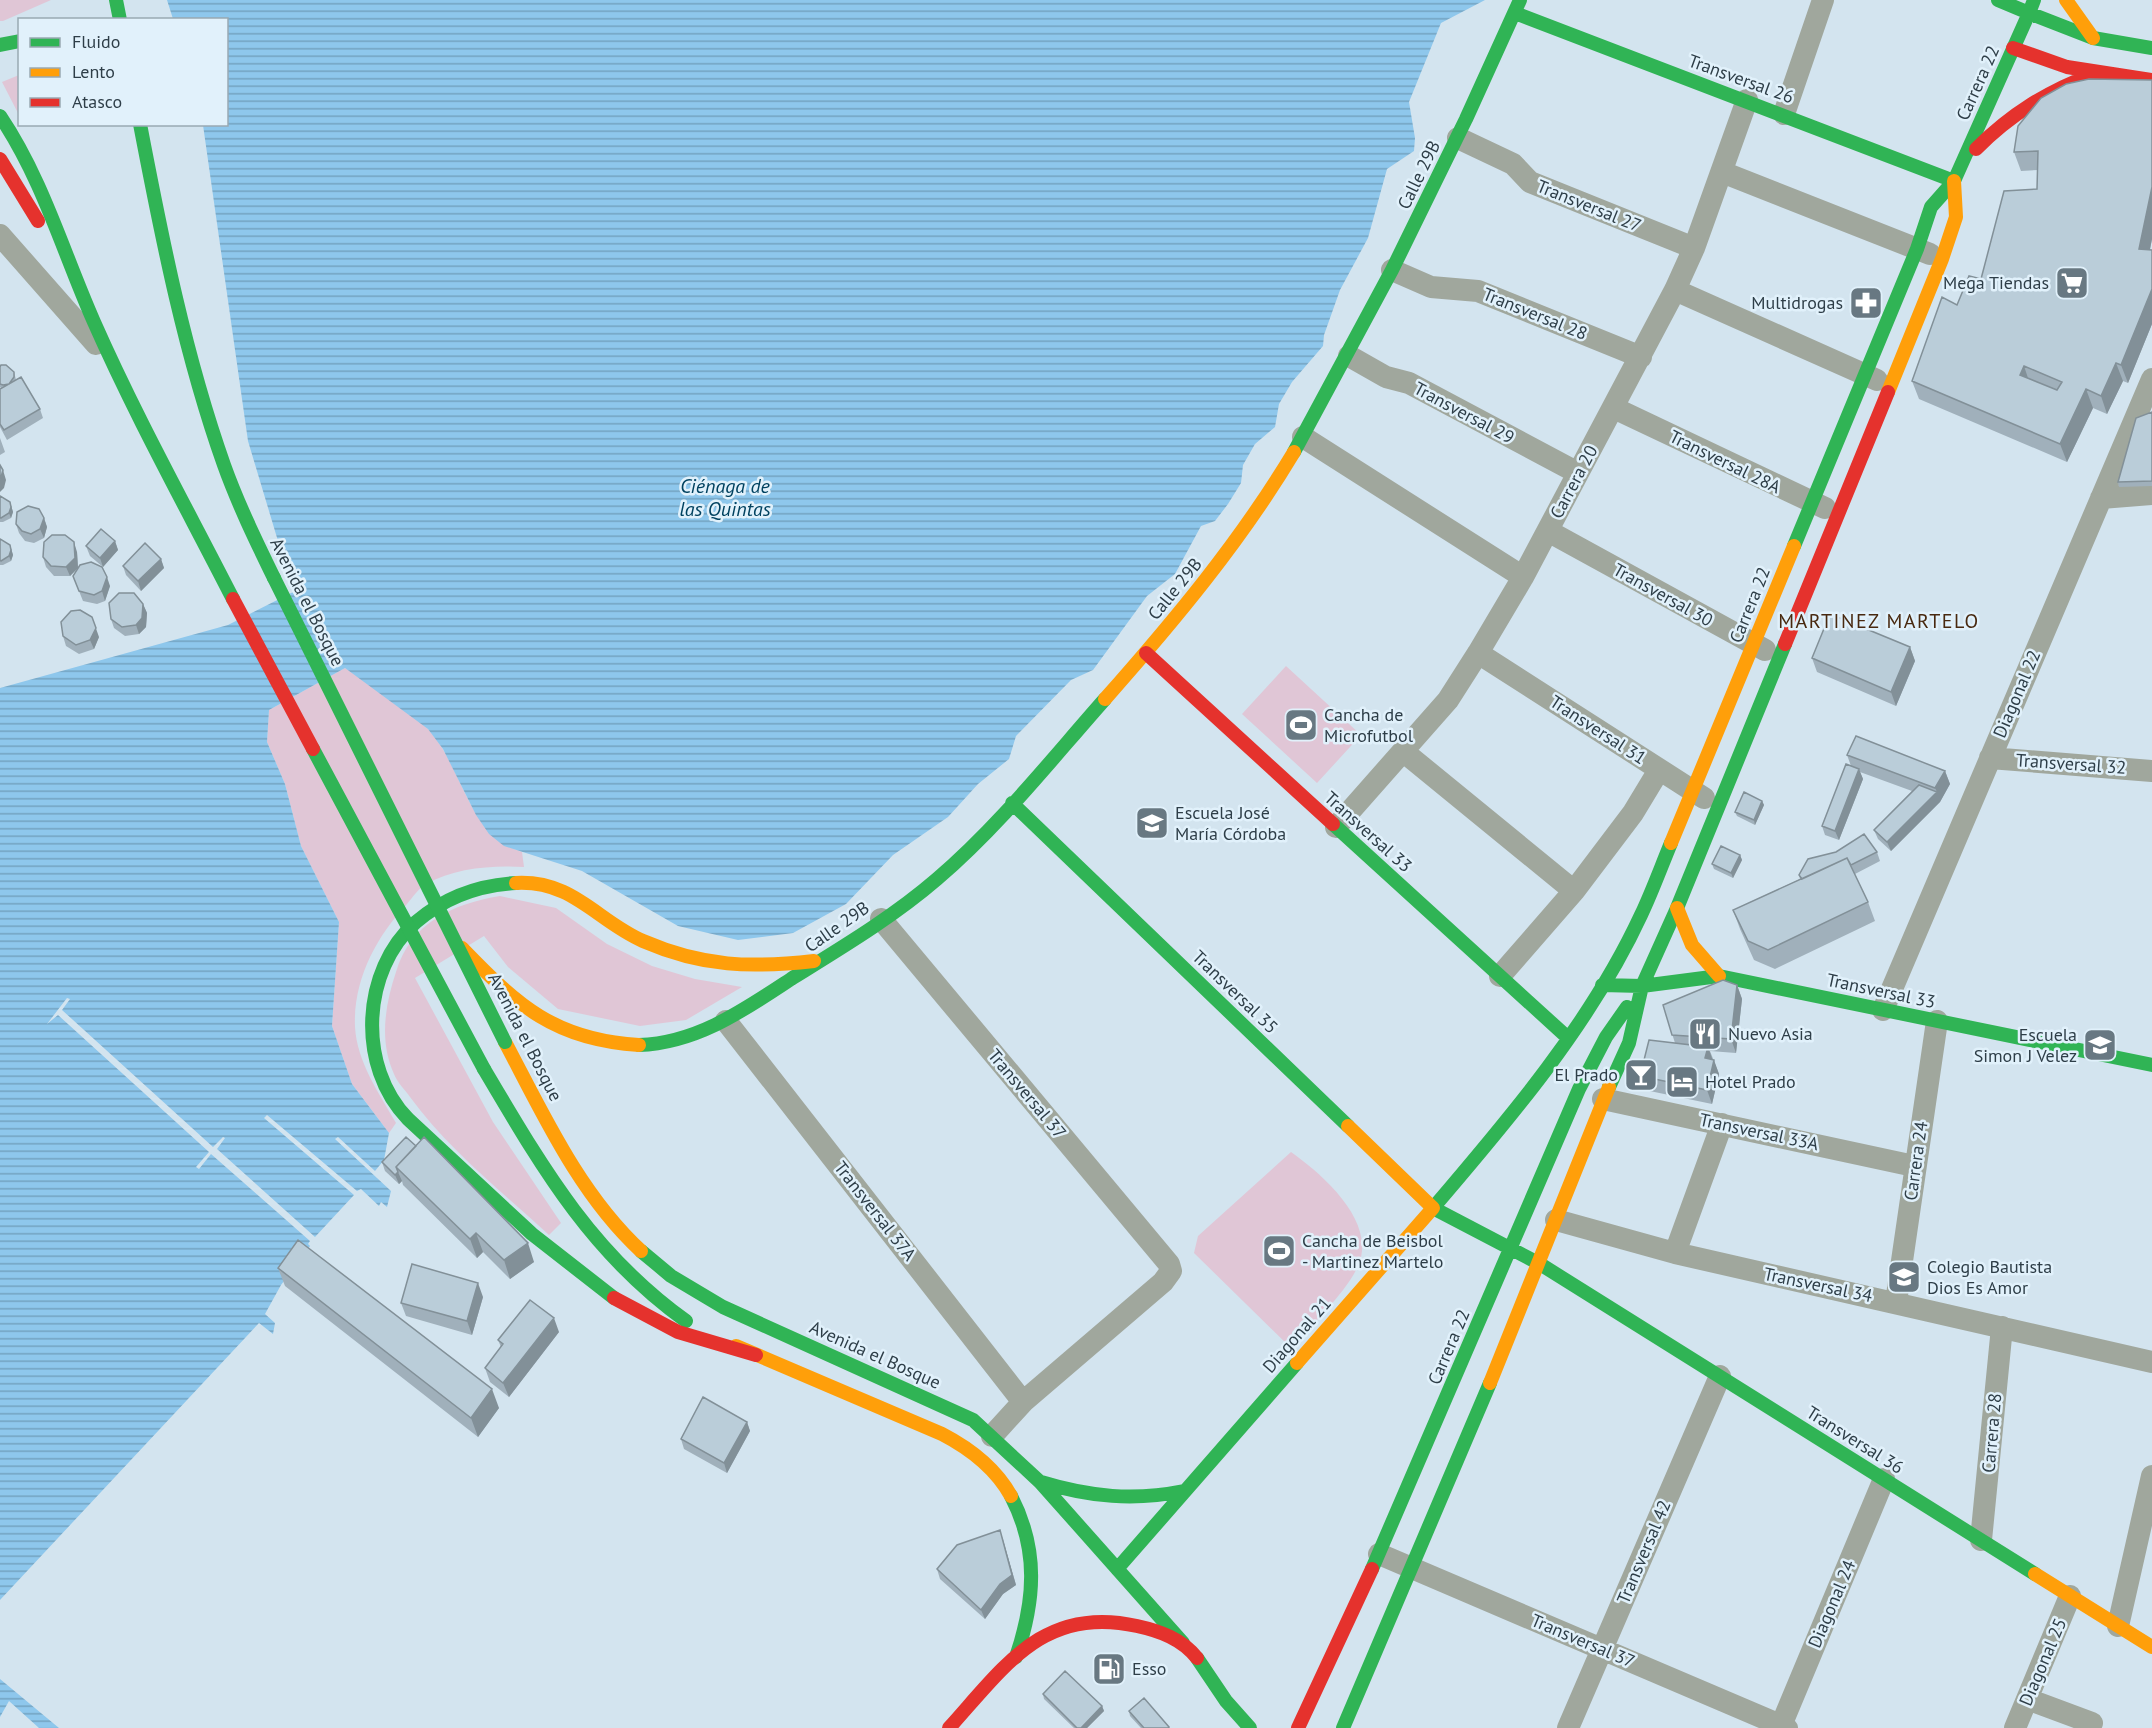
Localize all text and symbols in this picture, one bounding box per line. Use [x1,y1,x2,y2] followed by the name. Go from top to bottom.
[18,18,228,126] legend
[72,30,120,53] text: Fluido
[1951,42,2004,124] street label: Carrera 22
[1685,49,1797,108] street label: Transversal 26
[72,60,115,83] text: Lento
[72,90,122,113] text: Atasco
[1392,137,1445,213] street label: Calle 29B
[1534,174,1645,237] street label: Transversal 27
[2054,265,2090,301] supermarket icon: Mega Tiendas
[1943,271,2049,294] place label: Mega Tiendas
[1480,282,1591,345] street label: Transversal 28
[1848,285,1884,321] pharmacy icon: Multidrogas
[1751,291,1843,314] place label: Multidrogas
[1410,376,1518,449] street label: Transversal 29
[1666,425,1785,499] street label: Transversal 28A
[1545,441,1603,522] street label: Carrera 20
[679,473,771,522] water label: Ciénaga de las Quintas
[265,534,350,670] street label: Avenida el Bosque
[1143,553,1207,624] street label: Calle 29B
[1609,558,1717,631] street label: Transversal 30
[1724,564,1775,646] street label: Carrera 22
[1778,608,1980,634] district label: MARTINEZ MARTELO
[1988,646,2045,741] street label: Diagonal 22
[1546,690,1651,769] street label: Transversal 31
[1324,703,1414,747] place label: Cancha de Microfutbol
[1283,707,1319,743] sports icon: Cancha de Microfutbol
[2015,748,2127,779] street label: Transversal 32
[1320,786,1417,877] street label: Transversal 33
[1175,801,1286,845] place label: Escuela José María Córdoba
[1134,805,1170,841] school or university icon: Escuela José María Córdoba
[800,896,873,957] street label: Calle 29B
[1188,945,1283,1038] street label: Transversal 35
[1825,968,1938,1013] street label: Transversal 33
[483,969,568,1105] street label: Avenida el Bosque
[1687,1016,1723,1052] restaurant icon: Nuevo Asia
[1728,1022,1813,1045] place label: Nuevo Asia
[1974,1023,2077,1067] place label: Escuela Simon J Velez
[2082,1027,2118,1063] school or university icon: Escuela Simon J Velez
[983,1044,1072,1143] street label: Transversal 37
[1623,1057,1659,1093] bar icon: El Prado
[1554,1063,1618,1086] place label: El Prado
[1664,1064,1700,1100] hotel icon: Hotel Prado
[1705,1070,1796,1093] place label: Hotel Prado
[1698,1108,1821,1155] street label: Transversal 33A
[1899,1120,1932,1202] street label: Carrera 24
[829,1156,922,1265] street label: Transversal 37A
[1302,1229,1444,1273] place label: Cancha de Beisbol - Martinez Martelo
[1261,1233,1297,1269] sports icon: Cancha de Beisbol - Martinez Martelo
[1927,1255,2052,1299] place label: Colegio Bautista Dios Es Amor
[1886,1259,1922,1295] school or university icon: Colegio Bautista Dios Es Amor
[1762,1262,1875,1307] street label: Transversal 34
[1257,1292,1336,1377] street label: Diagonal 21
[1422,1306,1475,1388] street label: Carrera 22
[806,1315,944,1394] street label: Avenida el Bosque
[1977,1392,2006,1474] street label: Carrera 28
[1802,1401,1908,1479] street label: Transversal 36
[1611,1496,1676,1607] street label: Transversal 42
[1803,1556,1860,1651] street label: Diagonal 24
[1528,1608,1639,1673] street label: Transversal 37
[2014,1614,2071,1709] street label: Diagonal 25
[1091,1651,1127,1687] fuel station icon: Esso
[1132,1657,1166,1680] place label: Esso

